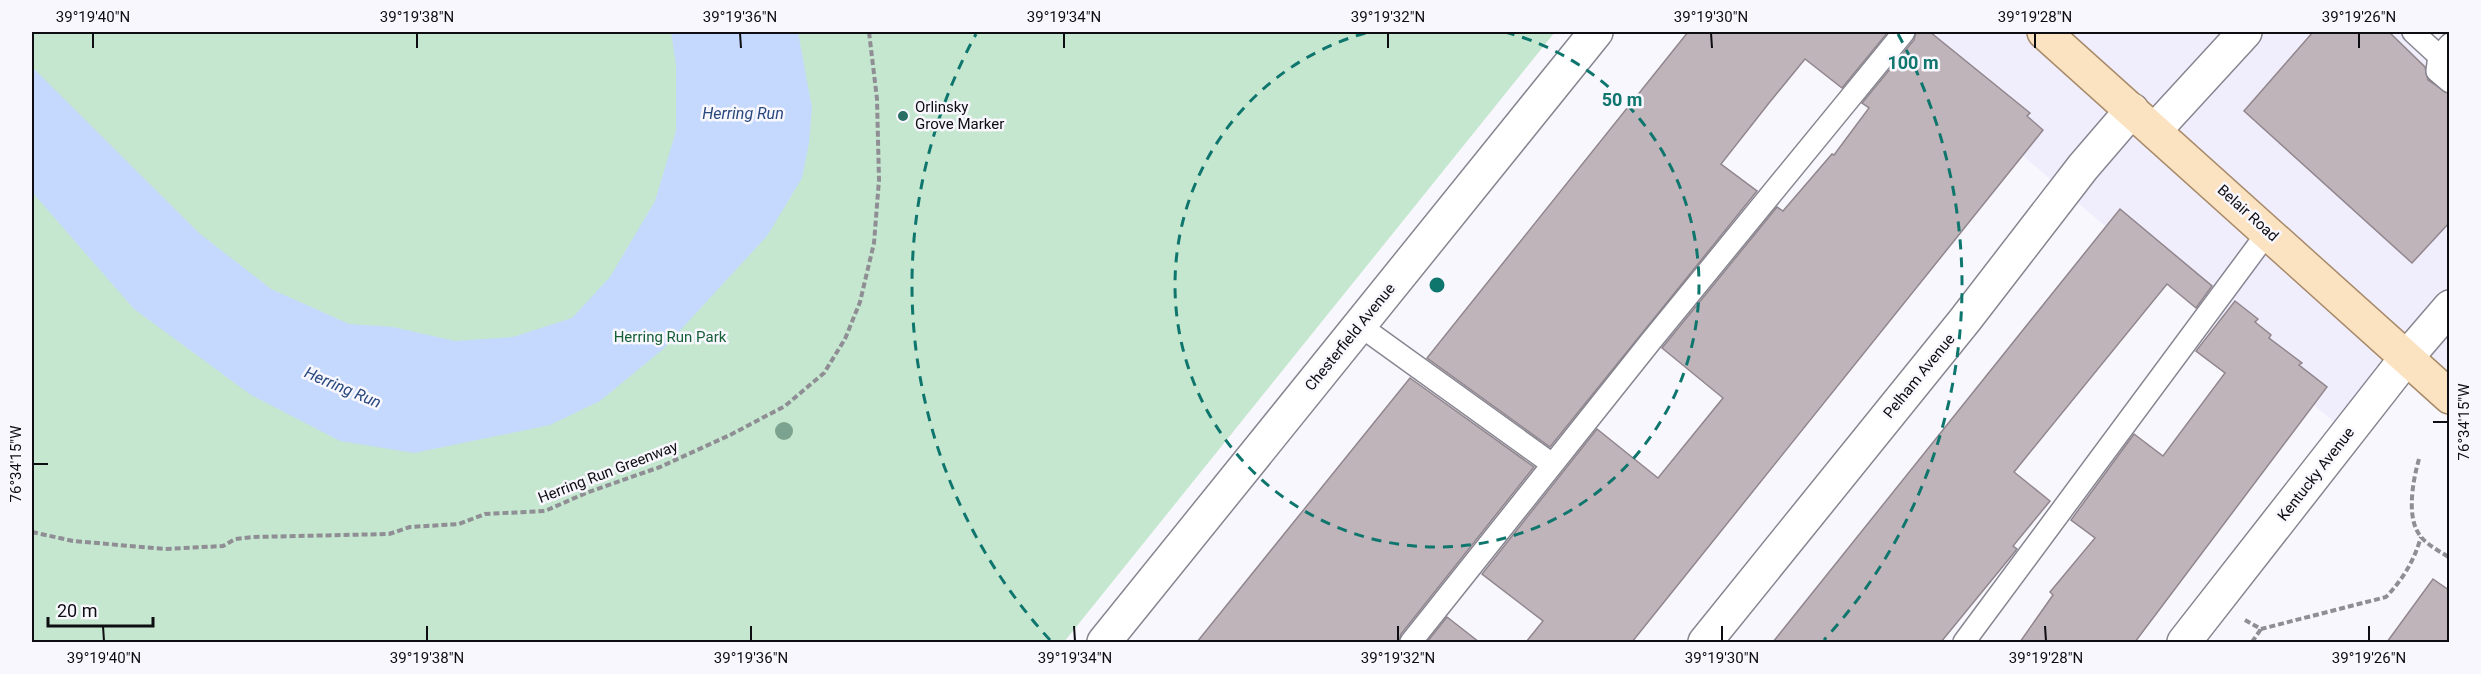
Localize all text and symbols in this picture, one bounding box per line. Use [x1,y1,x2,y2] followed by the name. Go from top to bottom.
[56,8,130,26] text: 39°19'40"N
[380,8,454,26] text: 39°19'38"N
[703,8,777,26] text: 39°19'36"N
[1027,8,1101,26] text: 39°19'34"N
[1351,8,1425,26] text: 39°19'32"N
[1674,8,1748,26] text: 39°19'30"N
[1998,8,2072,26] text: 39°19'28"N
[2322,8,2396,26] text: 39°19'26"N
[1887,52,1939,73] text: 100 m
[1602,89,1642,110] text: 50 m
[915,98,1004,133] place label: Orlinsky Grove Marker
[702,104,784,123] water label: Herring Run
[896,109,910,123] marker: Orlinsky Grove Marker
[2214,181,2282,245] street label: Belair Road
[1427,275,1447,295] centre of rings
[1301,280,1399,394] street label: Chesterfield Avenue
[614,328,727,346] park label: Herring Run Park
[1879,330,1959,422] street label: Pelham Avenue
[302,363,384,412] water label: Herring Run
[2455,384,2473,460] text: 76°34'15"W
[2274,424,2358,524] street label: Kentucky Avenue
[7,426,25,502] text: 76°34'15"W
[536,437,680,507] street label: Herring Run Greenway
[48,590,153,628] scale bar
[57,600,97,621] text: 20 m
[67,649,141,667] text: 39°19'40"N
[390,649,464,667] text: 39°19'38"N
[714,649,788,667] text: 39°19'36"N
[1038,649,1112,667] text: 39°19'34"N
[1361,649,1435,667] text: 39°19'32"N
[1685,649,1759,667] text: 39°19'30"N
[2009,649,2083,667] text: 39°19'28"N
[2332,649,2406,667] text: 39°19'26"N

